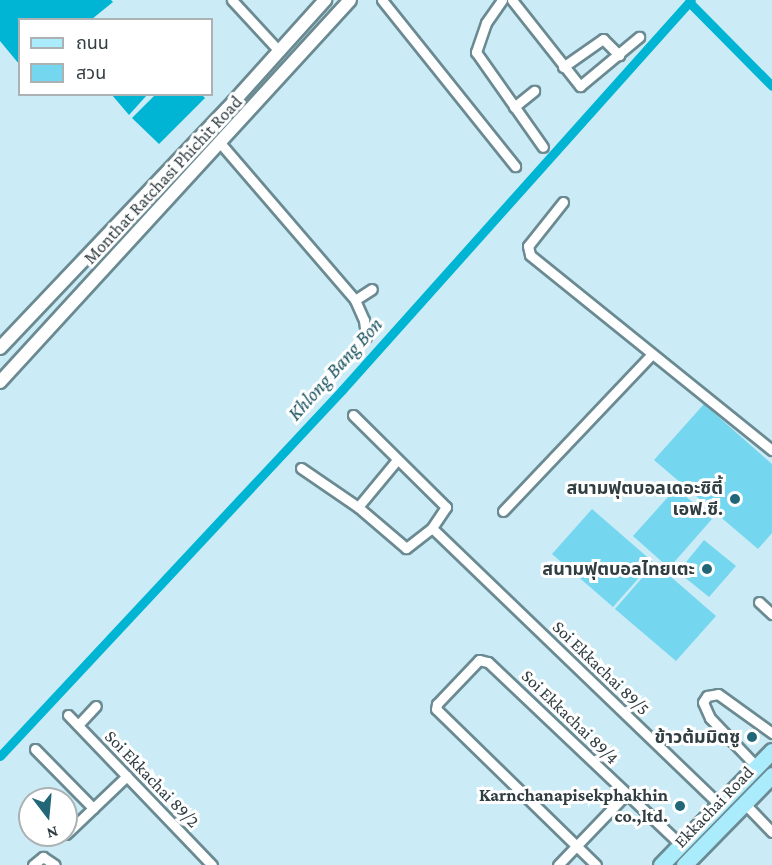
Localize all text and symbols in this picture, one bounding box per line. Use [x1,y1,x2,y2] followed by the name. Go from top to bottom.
[18,18,213,96] legend
[76,33,109,53] text: ถนน
[76,63,106,83] text: สวน
[79,91,247,269] street label: Monthat Ratchasi Phichit Road
[283,313,387,425] water label: Khlong Bang Bon
[566,478,723,520] place label: สนามฟุตบอลเดอะซิตี้ เอฟ.ซี.
[728,492,742,506] marker: สนามฟุตบอลเดอะซิตี้ เอฟ.ซี.
[542,558,695,580] place label: สนามฟุตบอลไทยเตะ
[700,562,714,576] marker: สนามฟุตบอลไทยเตะ
[548,616,654,720] street label: Soi Ekkachai 89/5
[517,665,623,769] street label: Soi Ekkachai 89/4
[100,726,204,832] street label: Soi Ekkachai 89/2
[655,726,740,748] place label: ข้าวต้มมิตซู
[745,730,759,744] marker: ข้าวต้มมิตซู
[670,762,758,852] street label: Ekkachai Road
[479,785,668,828] place label: Karnchanapisekphakhin co.,ltd.
[18,787,78,847] north arrow
[673,799,687,813] marker: Karnchanapisekphakhin co.,ltd.
[45,823,60,843] text: N

